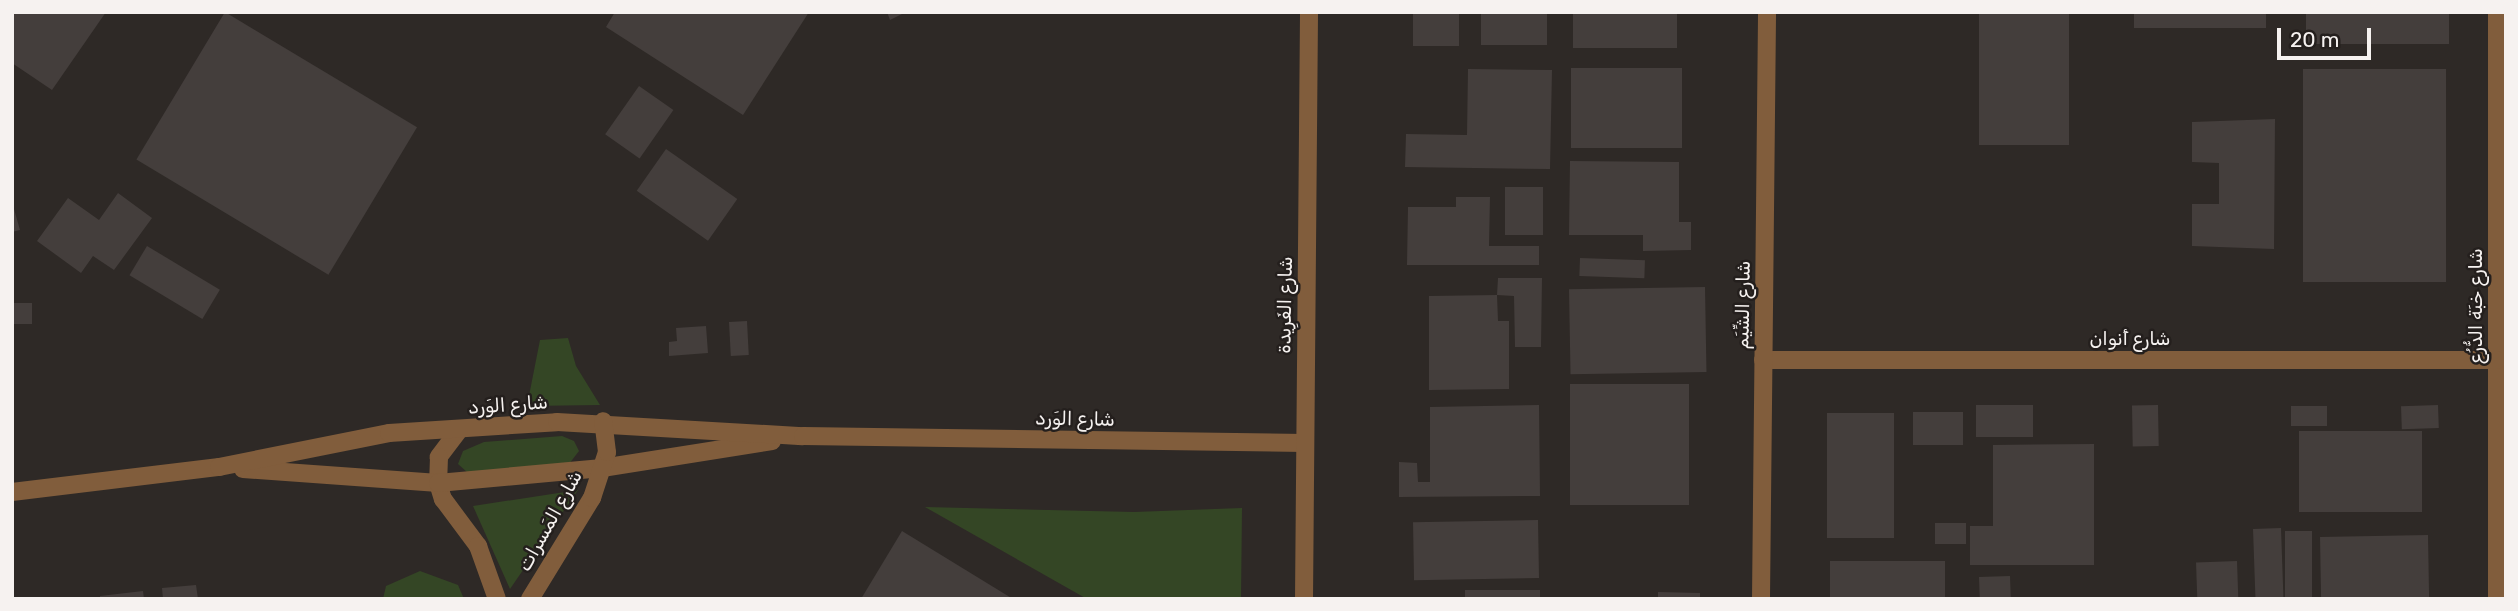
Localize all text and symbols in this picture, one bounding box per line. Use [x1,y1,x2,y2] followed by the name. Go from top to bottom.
[2280,14,2374,58] scale bar
[2290,27,2339,52] text: 20 m
[2465,248,2487,364] street label: شارع خبَة الدُّرُع
[1273,256,1297,354] street label: شارع الفَرِيدة
[1731,260,1755,350] street label: شارع الشِّيَم
[2089,328,2171,350] street label: شارع أَنوان
[467,391,549,419] street label: شارع الوَرد
[1035,407,1115,431] street label: شارع الوَرد
[513,467,587,575] street label: شارع المَسرات

